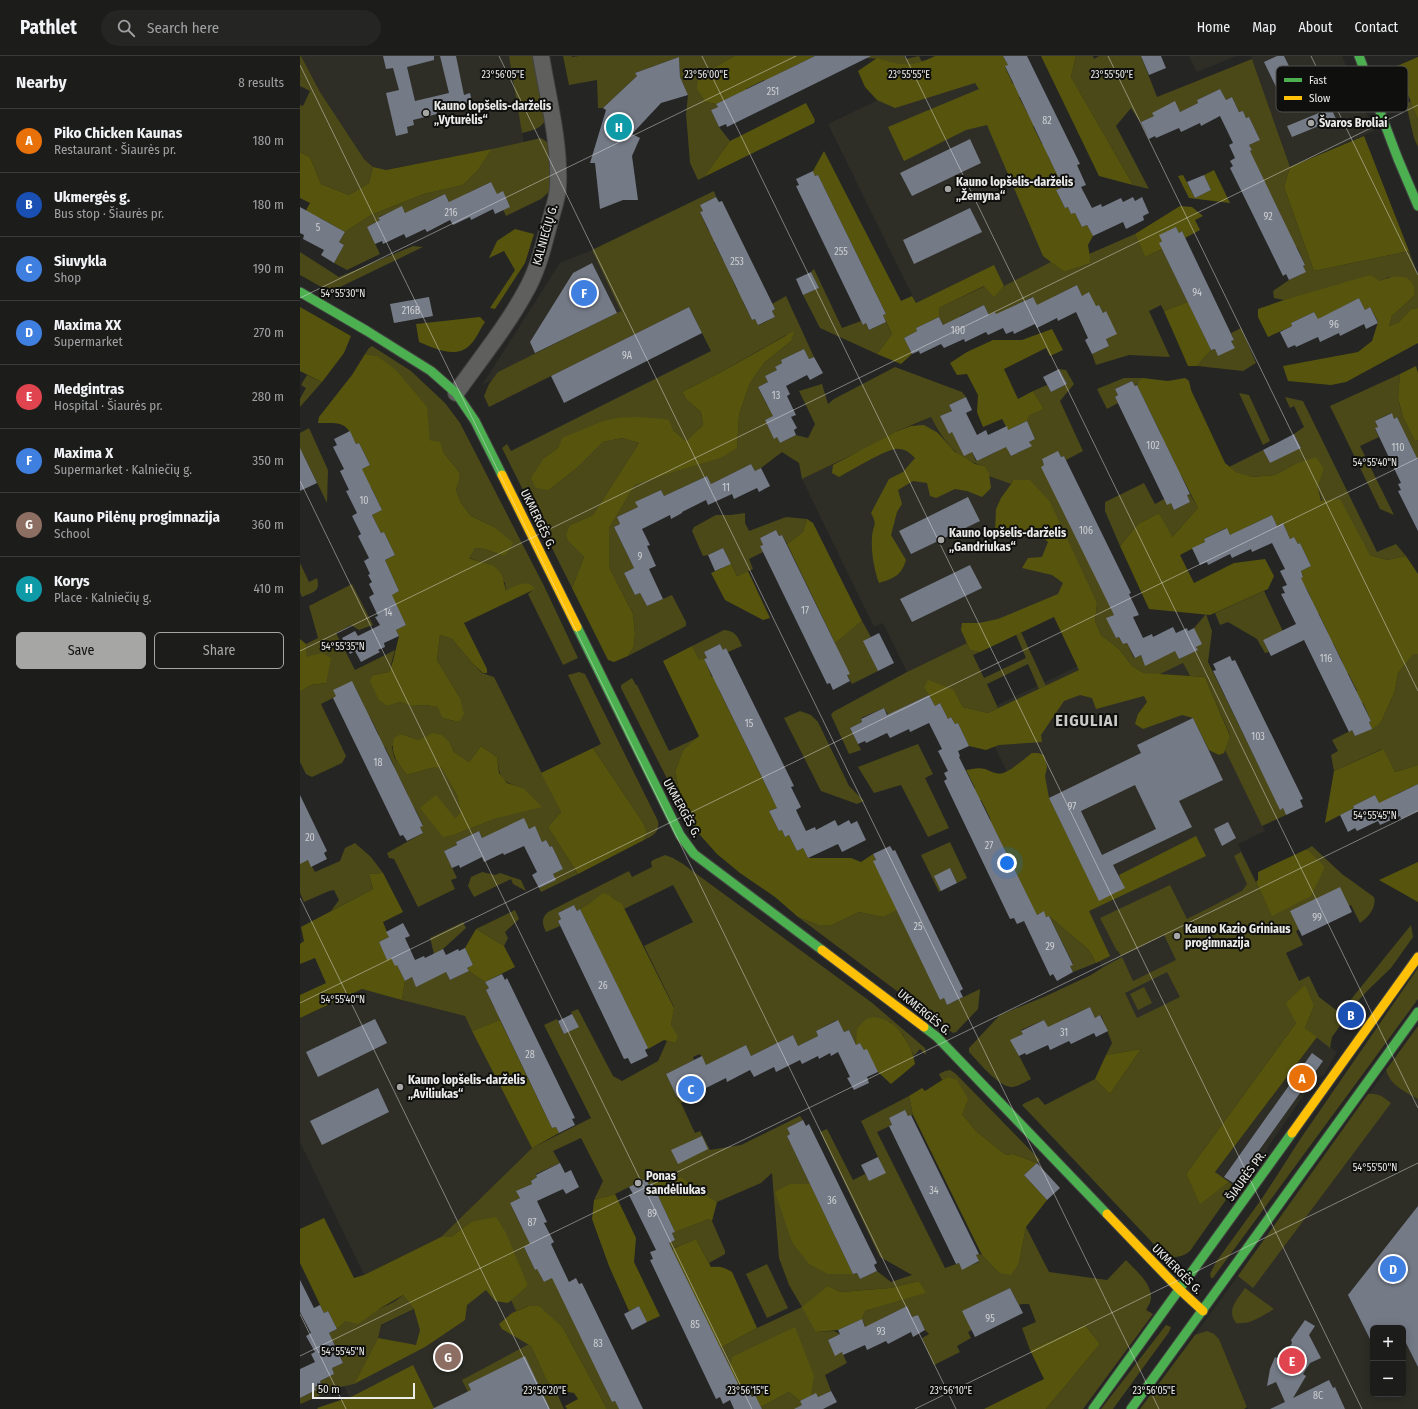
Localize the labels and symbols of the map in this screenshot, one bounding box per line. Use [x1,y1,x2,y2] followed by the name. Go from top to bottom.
[1276,66,1408,112] legend
[482,69,525,81] text: 23°56'05"E
[684,69,728,81] text: 23°56'00"E
[888,69,930,81] text: 23°55'55"E
[1091,69,1134,81] text: 23°55'50"E
[1309,74,1327,87] text: Fast
[767,86,779,98] house number: 251
[1309,92,1330,105] text: Slow
[434,99,552,127] place label: Kauno lopšelis-darželis „Vyturėlis“
[421,108,431,118] marker: Kauno lopšelis-darželis „Vyturėlis“
[606,112,632,142] pin: H
[1319,114,1387,130] place label: Švaros Broliai
[1042,115,1052,127] house number: 82
[1306,118,1316,128] marker: Švaros Broliai
[956,175,1074,203] place label: Kauno lopšelis-darželis „Žemyna“
[943,184,953,194] marker: Kauno lopšelis-darželis „Žemyna“
[529,202,560,267] street label: KALNIEČIŲ G.
[444,207,458,219] house number: 216
[1263,211,1273,223] house number: 92
[316,222,321,234] house number: 5
[834,246,848,258] house number: 255
[730,256,744,268] house number: 253
[571,278,597,308] pin: F
[1192,287,1202,299] house number: 94
[321,288,365,300] text: 54°55'30"N
[402,305,421,317] house number: 216B
[1329,319,1339,331] house number: 96
[951,325,965,337] house number: 100
[622,350,633,362] house number: 9A
[772,390,781,402] house number: 13
[1146,440,1160,452] house number: 102
[1392,442,1404,454] house number: 110
[1353,457,1397,469] text: 54°55'40"N
[722,482,730,494] house number: 11
[518,486,560,551] street label: UKMERGĖS G.
[359,495,369,507] house number: 10
[1079,525,1093,537] house number: 106
[949,526,1067,554] place label: Kauno lopšelis-darželis „Gandriukas“
[936,535,946,545] marker: Kauno lopšelis-darželis „Gandriukas“
[638,551,643,563] house number: 9
[801,605,809,617] house number: 17
[384,607,393,619] house number: 14
[321,641,365,653] text: 54°55'35"N
[1320,653,1332,665] house number: 116
[1055,711,1119,730] district label: EIGULIAI
[745,718,754,730] house number: 15
[1251,731,1265,743] house number: 103
[374,757,382,769] house number: 18
[660,776,705,840] street label: UKMERGĖS G.
[1068,801,1076,813] house number: 97
[1353,810,1397,822] text: 54°55'45"N
[305,832,315,844] house number: 20
[985,840,993,852] house number: 27
[997,853,1017,873] your location
[1312,912,1322,924] house number: 99
[914,921,923,933] house number: 25
[1185,922,1291,950] place label: Kauno Kazio Griniaus progimnazija
[1172,931,1182,941] marker: Kauno Kazio Griniaus progimnazija
[1045,941,1055,953] house number: 29
[598,980,608,992] house number: 26
[895,985,954,1038] street label: UKMERGĖS G.
[321,994,365,1006] text: 54°55'40"N
[1338,1000,1364,1030] pin: B
[1060,1027,1068,1039] house number: 31
[525,1049,535,1061] house number: 28
[1289,1063,1315,1093] pin: A
[408,1073,526,1101] place label: Kauno lopšelis-darželis „Aviliukas“
[678,1074,704,1104] pin: C
[395,1082,405,1092] marker: Kauno lopšelis-darželis „Aviliukas“
[1222,1147,1269,1204] street label: ŠIAURĖS PR.
[1353,1162,1397,1174] text: 54°55'50"N
[646,1169,707,1197] place label: Ponas sandėliukas
[633,1178,643,1188] marker: Ponas sandėliukas
[929,1185,939,1197] house number: 34
[827,1195,837,1207] house number: 36
[647,1208,657,1220] house number: 89
[528,1217,536,1229] house number: 87
[1149,1241,1206,1297] street label: UKMERGĖS G.
[1380,1254,1406,1284] pin: D
[985,1313,995,1325] house number: 95
[690,1319,700,1331] house number: 85
[876,1326,886,1338] house number: 93
[593,1338,603,1350] house number: 83
[435,1342,461,1372] pin: G
[321,1346,365,1358] text: 54°55'45"N
[1279,1346,1305,1376] pin: E
[312,1381,415,1400] scale bar
[524,1385,567,1397] text: 23°56'20"E
[727,1385,769,1397] text: 23°56'15"E
[930,1385,973,1397] text: 23°56'10"E
[1133,1385,1176,1397] text: 23°56'05"E
[1313,1390,1323,1402] house number: 8C

